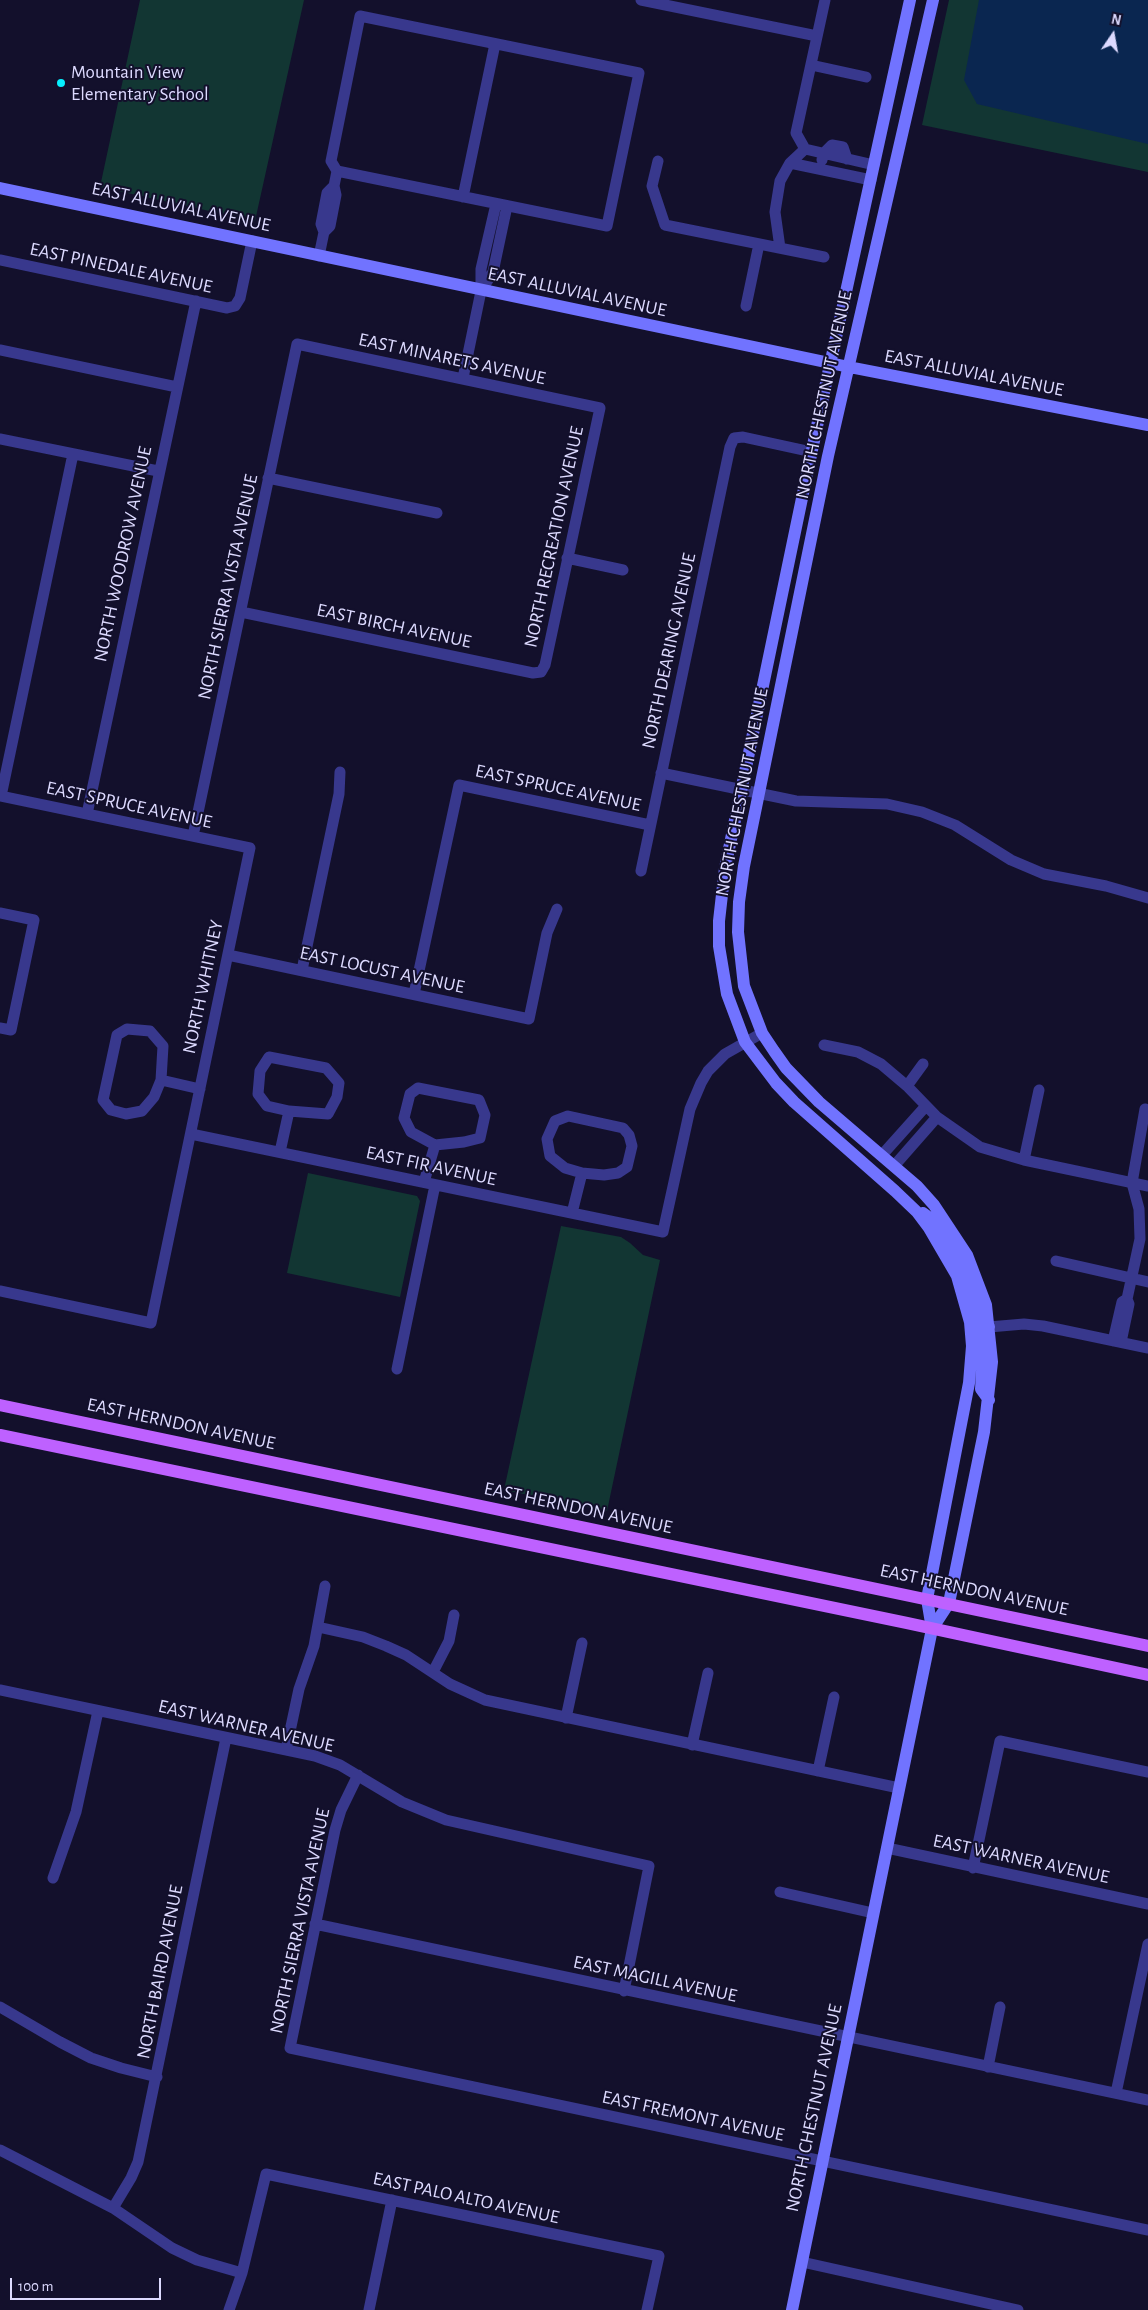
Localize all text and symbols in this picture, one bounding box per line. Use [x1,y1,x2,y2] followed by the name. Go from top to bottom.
[1088,10,1138,60] north arrow
[1110,12,1122,28] text: N
[71,61,209,105] place label: Mountain View Elementary School
[55,77,67,89] marker: Mountain View Elementary School
[89,177,273,237] street label: EAST ALLUVIAL AVENUE
[28,238,214,298] street label: EAST PINEDALE AVENUE
[485,262,669,322] street label: EAST ALLUVIAL AVENUE
[791,289,857,501] street label: NORTH CHESTNUT AVENUE
[356,328,548,390] street label: EAST MINARETS AVENUE
[882,344,1066,402] street label: EAST ALLUVIAL AVENUE
[519,424,589,650] street label: NORTH RECREATION AVENUE
[89,444,157,664] street label: NORTH WOODROW AVENUE
[193,472,263,702] street label: NORTH SIERRA VISTA AVENUE
[637,551,701,751] street label: NORTH DEARING AVENUE
[315,598,473,654] street label: EAST BIRCH AVENUE
[711,686,773,898] street label: NORTH CHESTNUT AVENUE
[473,759,643,817] street label: EAST SPRUCE AVENUE
[44,776,214,834] street label: EAST SPRUCE AVENUE
[178,918,228,1056] street label: NORTH WHITNEY
[298,941,466,999] street label: EAST LOCUST AVENUE
[364,1141,498,1191] street label: EAST FIR AVENUE
[85,1393,277,1455] street label: EAST HERNDON AVENUE
[482,1477,674,1539] street label: EAST HERNDON AVENUE
[878,1559,1070,1621] street label: EAST HERNDON AVENUE
[156,1695,336,1757] street label: EAST WARNER AVENUE
[265,1806,335,2036] street label: NORTH SIERRA VISTA AVENUE
[931,1829,1111,1889] street label: EAST WARNER AVENUE
[132,1883,188,2061] street label: NORTH BAIRD AVENUE
[571,1951,739,2007] street label: EAST MAGILL AVENUE
[781,2002,847,2214] street label: NORTH CHESTNUT AVENUE
[600,2086,786,2146] street label: EAST FREMONT AVENUE
[371,2167,561,2229] street label: EAST PALO ALTO AVENUE
[12,2268,164,2300] scale bar
[18,2279,53,2294] text: 100 m

